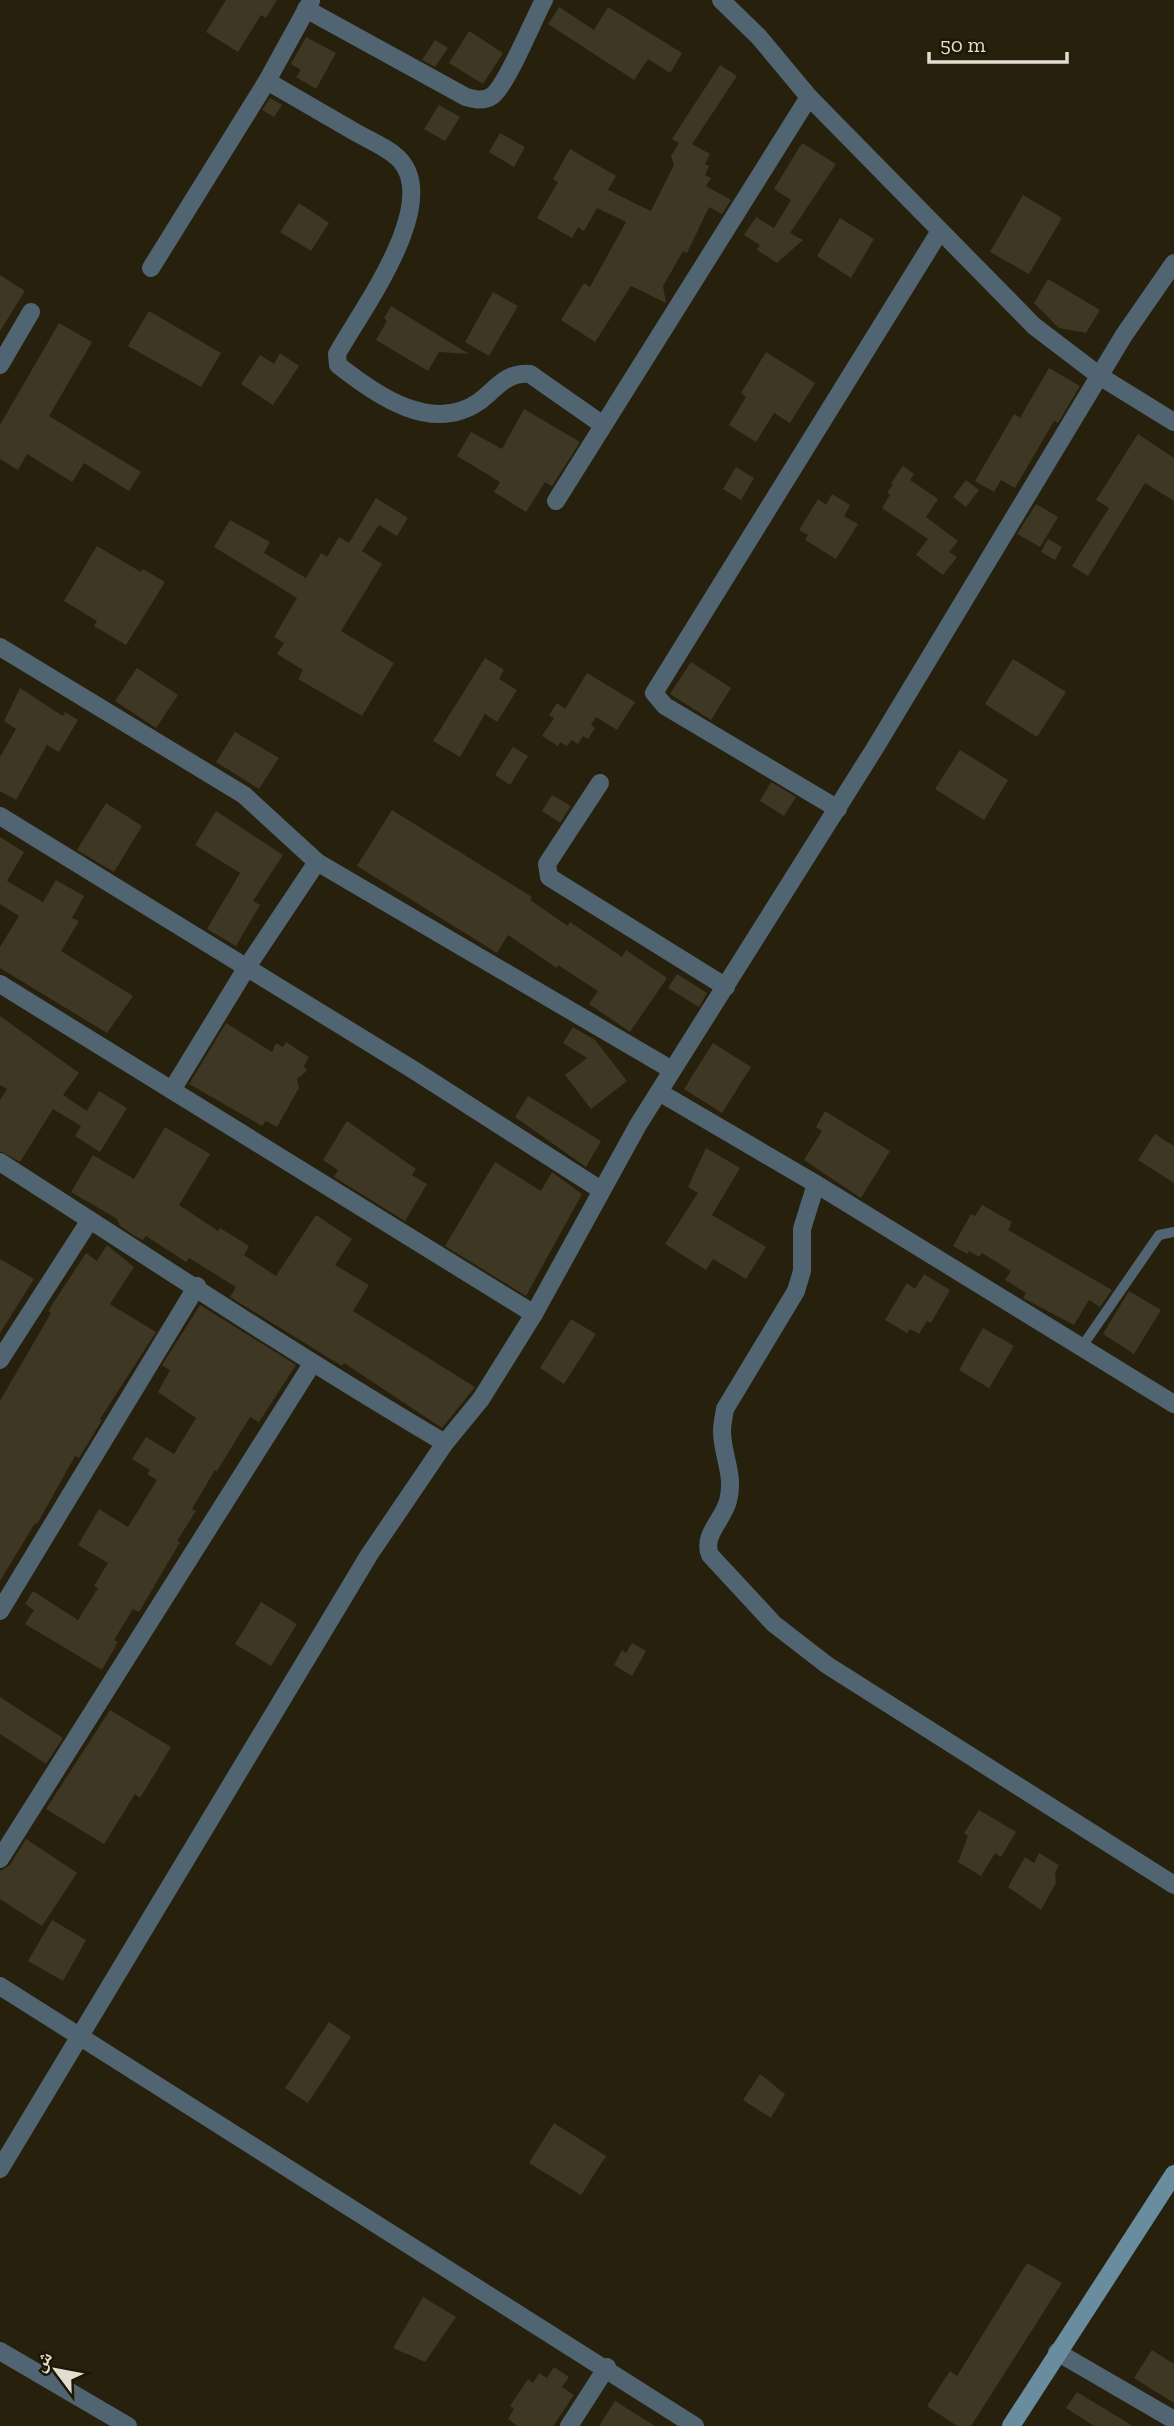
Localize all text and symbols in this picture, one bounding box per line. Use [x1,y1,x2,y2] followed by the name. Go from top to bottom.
[929,21,1067,65] scale bar
[940,32,986,57] text: 50 m
[21,2335,91,2405] north arrow
[27,2347,57,2376] text: ش

